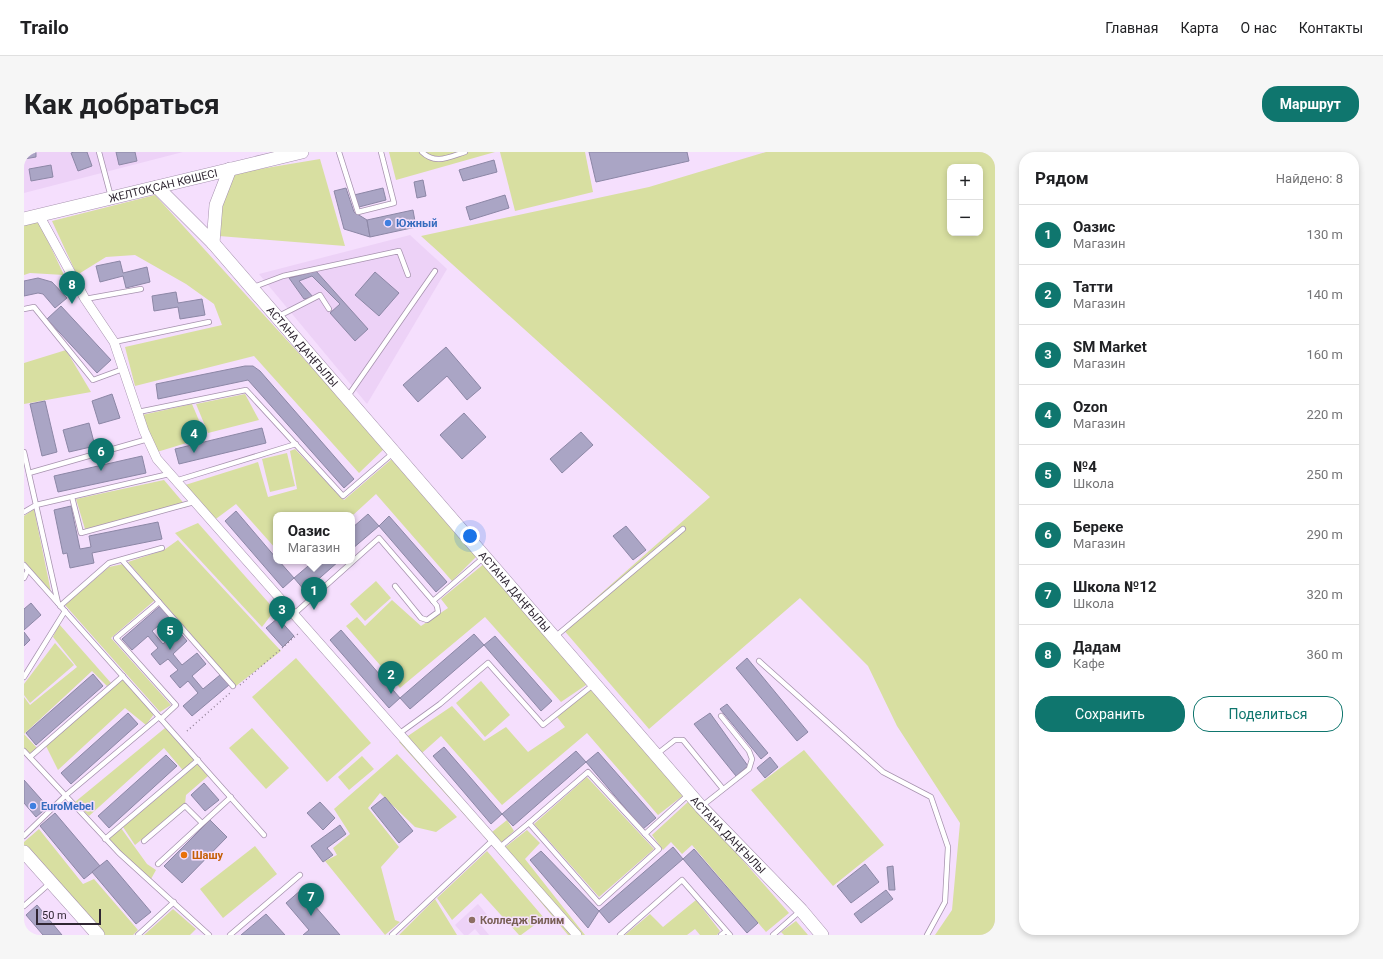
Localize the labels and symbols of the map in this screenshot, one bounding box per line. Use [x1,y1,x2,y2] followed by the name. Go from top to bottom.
[107,167,219,205] street label: ЖЕЛТОҚСАН КӨШЕСІ
[396,217,437,230] place label: Южный
[383,218,393,228] marker: Южный
[59,271,85,304] pin: 8
[264,304,340,390] street label: АСТАНА ДАҢҒЫЛЫ
[181,420,207,453] pin: 4
[88,438,114,471] pin: 6
[460,526,480,546] your location
[476,549,552,635] street label: АСТАНА ДАҢҒЫЛЫ
[301,577,327,610] pin: 1
[269,596,295,629] pin: 3
[157,617,183,650] pin: 5
[378,661,404,694] pin: 2
[688,794,768,877] street label: АСТАНА ДАҢҒЫЛЫ
[41,800,94,813] place label: EuroMebel
[28,801,38,811] marker: EuroMebel
[192,849,224,862] place label: Шашу
[179,850,189,860] marker: Шашу
[298,883,324,916] pin: 7
[36,907,101,926] scale bar
[480,914,564,927] place label: Колледж Билим
[467,915,477,925] marker: Колледж Билим

